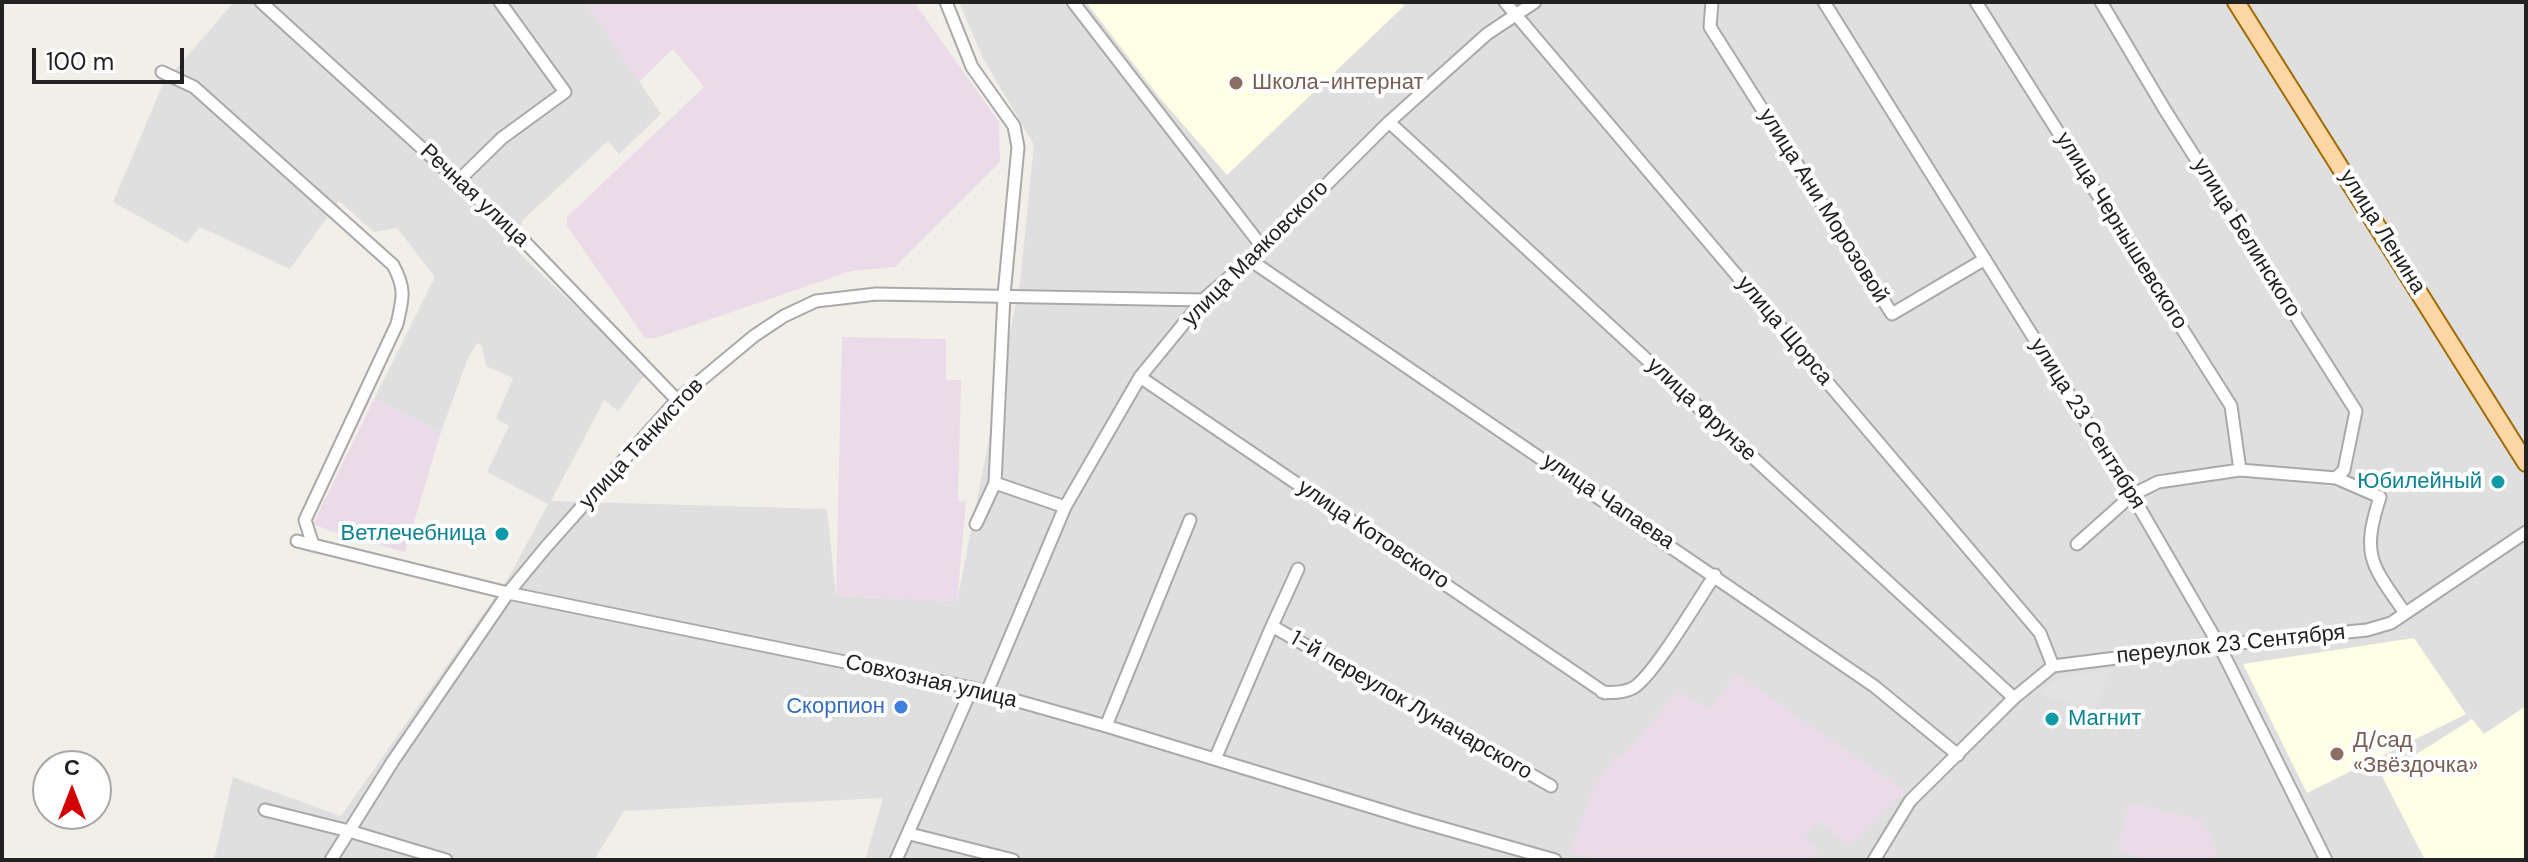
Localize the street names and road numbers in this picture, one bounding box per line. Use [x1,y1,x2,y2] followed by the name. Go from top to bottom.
[1752,104,1894,308] street label: улица Ани Морозовой
[2049,127,2193,335] street label: улица Чернышевского
[414,139,534,253] street label: Речная улица
[2186,154,2306,322] street label: улица Белинского
[2333,165,2431,299] street label: улица Ленина
[1178,176,1334,332] street label: улица Маяковского
[1731,271,1837,391] street label: улица Щорса
[2024,334,2150,514] street label: улица 23 Сентября
[1641,353,1761,467] street label: улица Фрунзе
[574,373,710,515] street label: улица Танкистов
[1537,448,1679,556] street label: улица Чапаева
[1292,474,1454,596] street label: улица Котовского
[2115,620,2347,670] street label: переулок 23 Сентября
[1285,626,1537,786] street label: 1-й переулок Луначарского
[843,649,1019,715] street label: Совхозная улица

